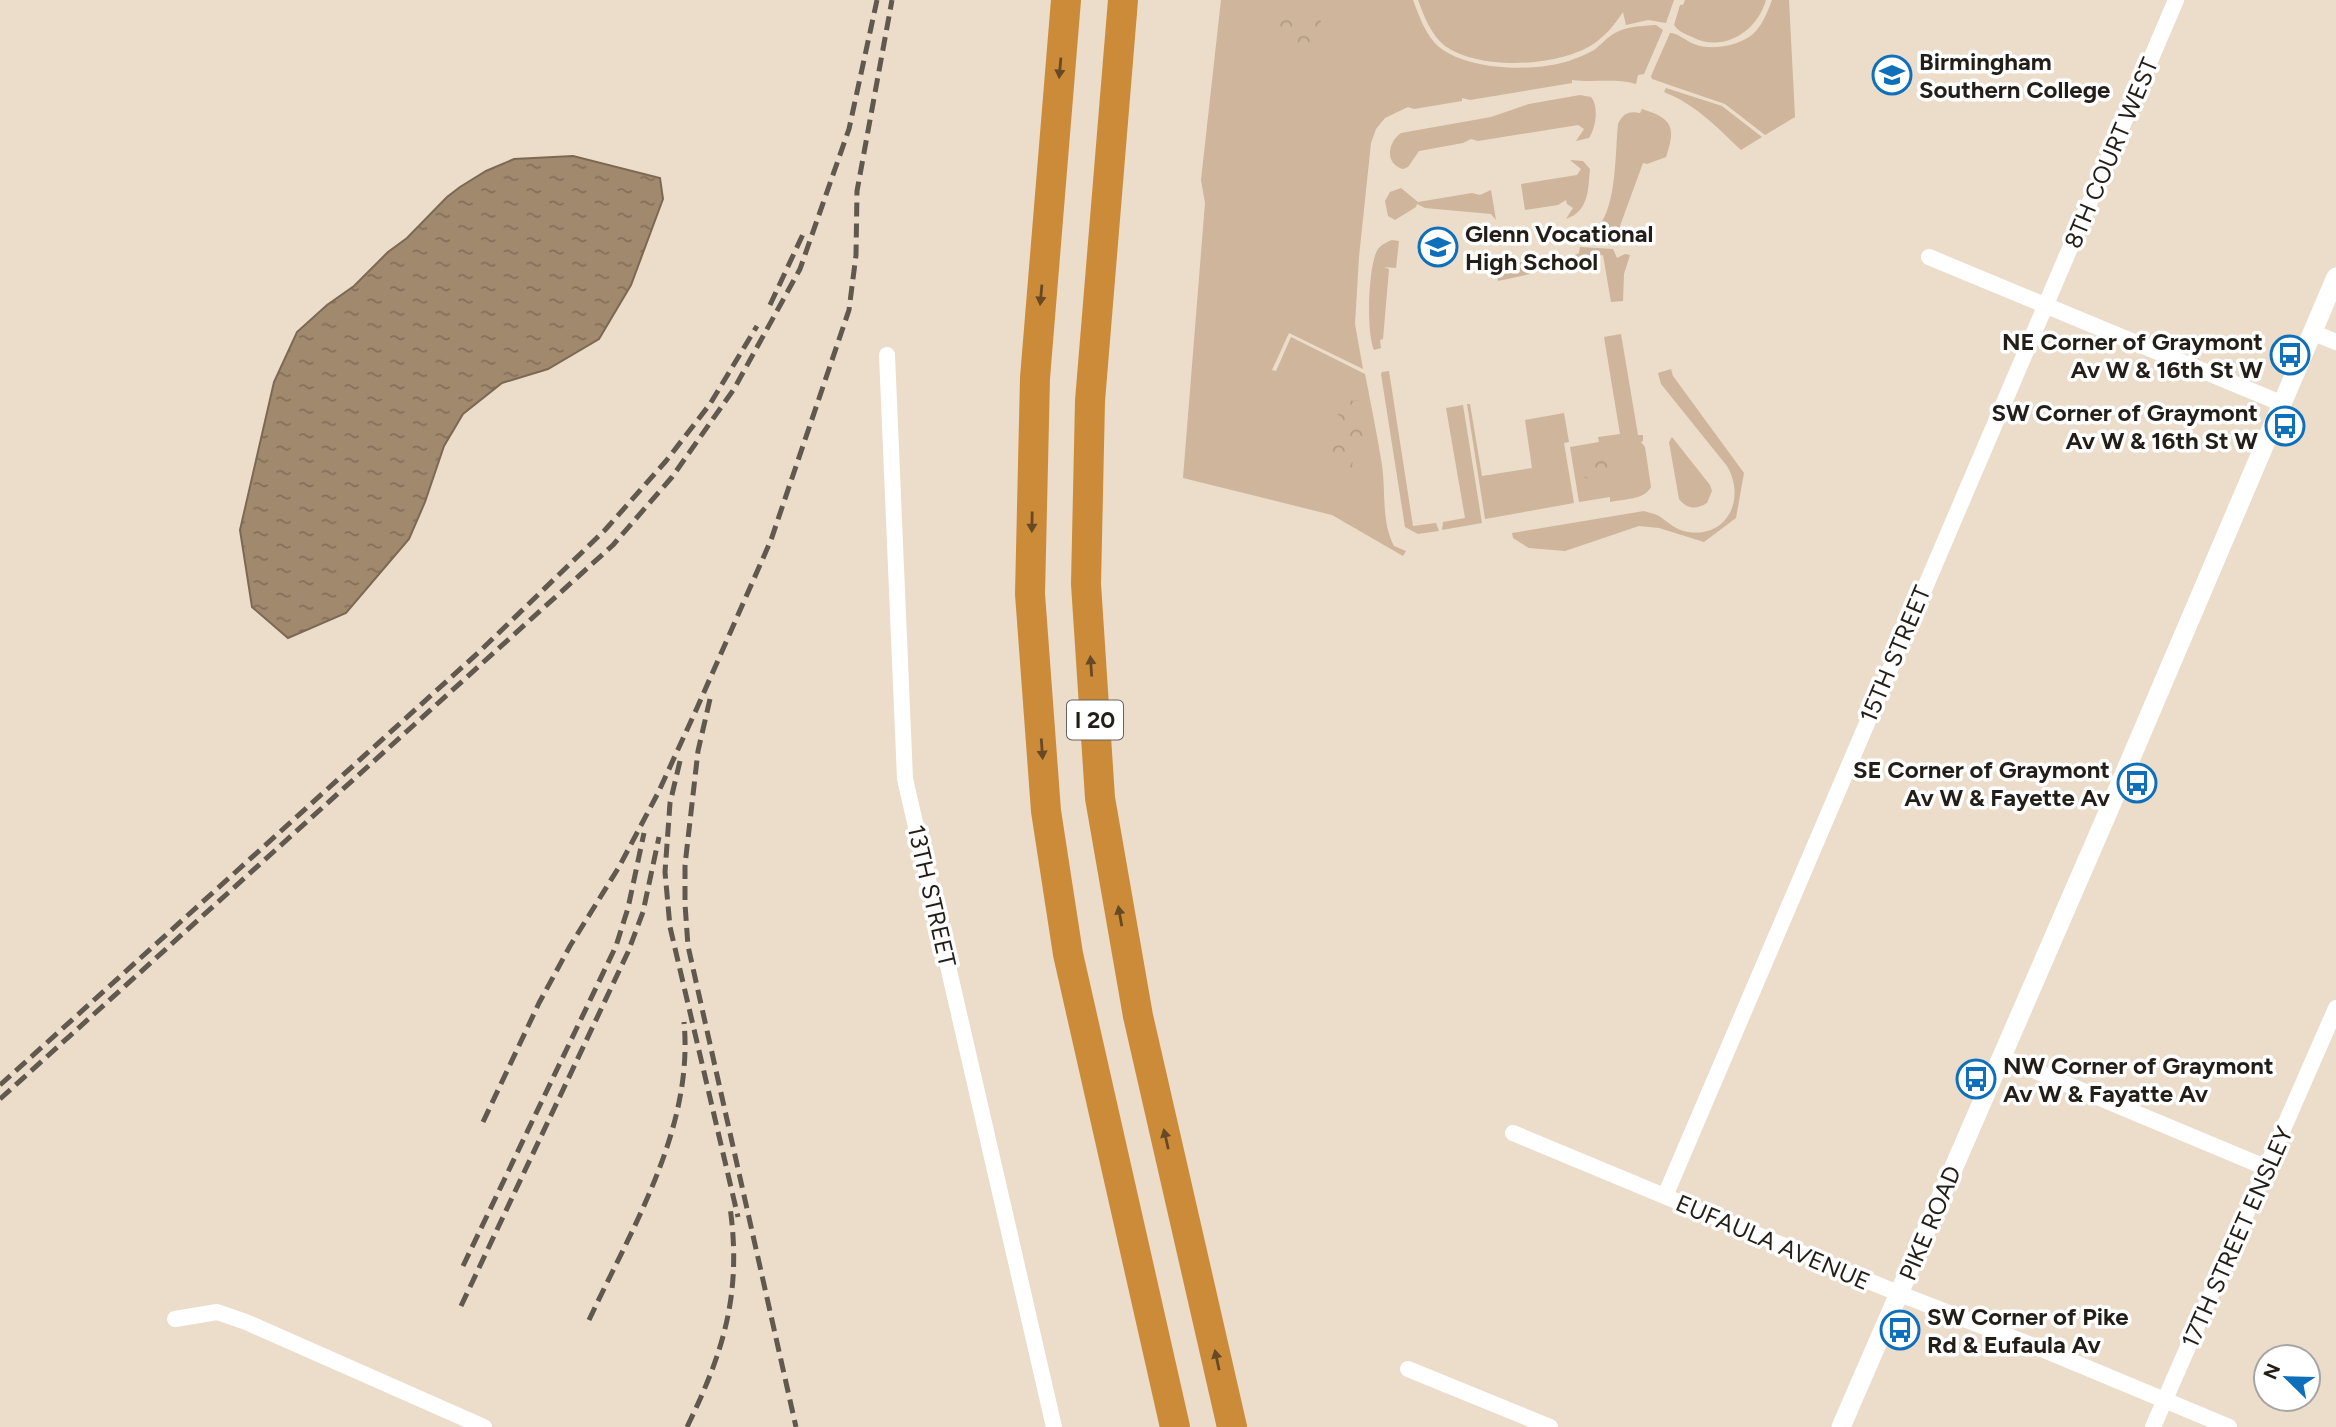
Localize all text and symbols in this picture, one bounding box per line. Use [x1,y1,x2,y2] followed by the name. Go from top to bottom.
[1919,47,2110,104] place label: Birmingham Southern College
[2058,53,2164,253] street label: 8TH COURT WEST
[1871,54,1913,96] school or university icon: Birmingham Southern College
[1054,57,1065,79] one-way arrow
[1465,219,1653,276] place label: Glenn Vocational High School
[1417,226,1459,268] school or university icon: Glenn Vocational High School
[1035,284,1046,306] one-way arrow
[2002,327,2263,384] place label: NE Corner of Graymont Av W & 16th St W
[2269,334,2311,376] bus stop icon: NE Corner of Graymont Av W & 16th St W
[1991,398,2258,455] place label: SW Corner of Graymont Av W & 16th St W
[2264,405,2306,447] bus stop icon: SW Corner of Graymont Av W & 16th St W
[1026,511,1037,533] one-way arrow
[1853,581,1937,727] street label: 15TH STREET
[1085,655,1096,677] one-way arrow
[1067,700,1123,740] road number: I 20
[1037,738,1048,760] one-way arrow
[1853,755,2111,812] place label: SE Corner of Graymont Av W & Fayette Av
[2116,762,2158,804] bus stop icon: SE Corner of Graymont Av W & Fayette Av
[902,822,962,970] street label: 13TH STREET
[1115,905,1126,927] one-way arrow
[2003,1051,2274,1108] place label: NW Corner of Graymont Av W & Fayatte Av
[1955,1058,1997,1100] bus stop icon: NW Corner of Graymont Av W & Fayatte Av
[2175,1121,2299,1352] street label: 17TH STREET ENSLEY
[1160,1128,1171,1150] one-way arrow
[1893,1161,1967,1285] street label: PIKE ROAD
[1672,1188,1874,1296] street label: EUFAULA AVENUE
[1927,1302,2129,1359] place label: SW Corner of Pike Rd & Eufaula Av
[1879,1309,1921,1351] bus stop icon: SW Corner of Pike Rd & Eufaula Av
[2252,1343,2322,1413] north arrow
[1212,1349,1223,1371] one-way arrow
[2258,1360,2285,1383] text: N

